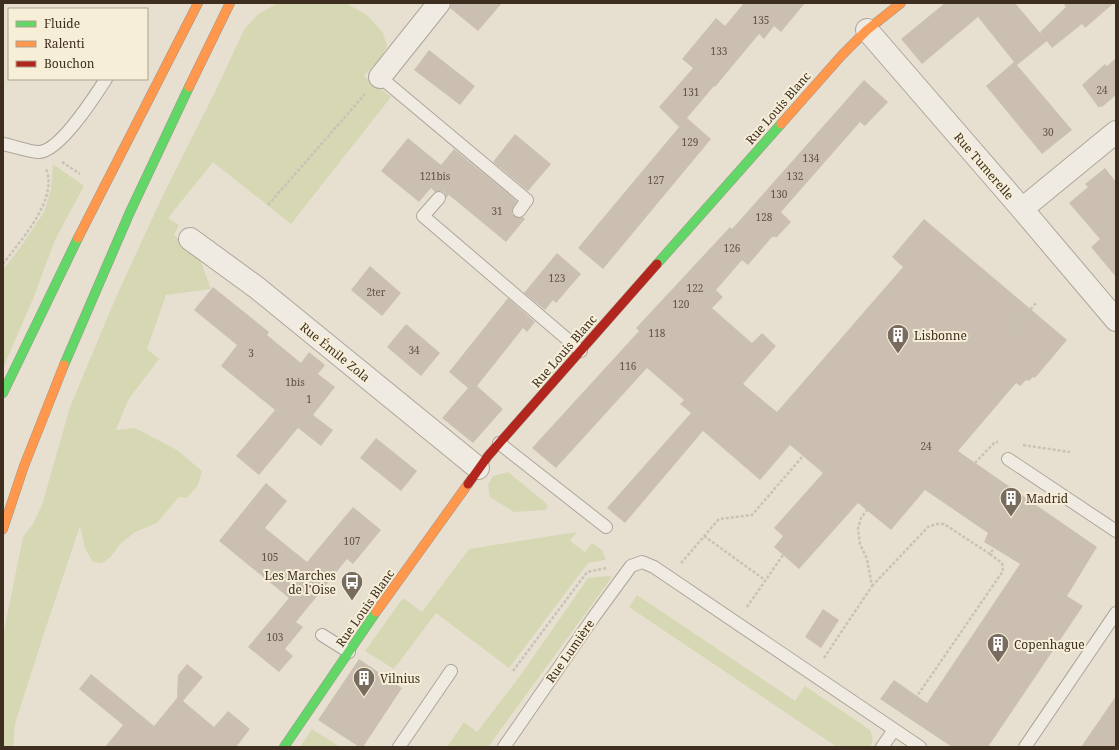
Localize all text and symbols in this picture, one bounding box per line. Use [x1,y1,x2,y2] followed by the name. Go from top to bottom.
[8,8,148,80] legend
[753,13,769,27] house number: 135
[44,15,80,32] text: Fluide
[44,35,85,52] text: Ralenti
[711,44,728,58] house number: 133
[44,55,95,72] text: Bouchon
[742,68,814,148] street label: Rue Louis Blanc
[1096,83,1108,97] house number: 24
[683,85,699,99] house number: 131
[1042,125,1054,139] house number: 30
[950,129,1018,203] street label: Rue Tumerelle
[682,135,698,149] house number: 129
[803,151,820,165] house number: 134
[420,169,451,183] house number: 121bis
[787,169,803,183] house number: 132
[648,173,665,187] house number: 127
[771,187,788,201] house number: 130
[491,204,503,218] house number: 31
[756,210,773,224] house number: 128
[724,241,741,255] house number: 126
[549,271,566,285] house number: 123
[687,281,703,295] house number: 122
[366,285,386,299] house number: 2ter
[673,297,690,311] house number: 120
[528,311,600,391] street label: Rue Louis Blanc
[296,319,374,386] street label: Rue Émile Zola
[885,322,911,355] building icon: Lisbonne
[649,326,666,340] house number: 118
[914,327,967,344] place label: Lisbonne
[408,343,420,357] house number: 34
[248,346,254,360] house number: 3
[620,359,637,373] house number: 116
[285,375,305,389] house number: 1bis
[306,392,312,406] house number: 1
[920,439,932,453] house number: 24
[998,485,1024,518] building icon: Madrid
[1026,490,1069,507] place label: Madrid
[344,534,361,548] house number: 107
[262,550,278,564] house number: 105
[332,566,398,650] street label: Rue Louis Blanc
[265,567,336,598] place label: Les Marches de l'Oise
[339,569,365,602] bus stop icon: Les Marches de l'Oise
[542,616,598,686] street label: Rue Lumière
[267,630,284,644] house number: 103
[985,631,1011,664] building icon: Copenhague
[1014,636,1085,653] place label: Copenhague
[351,665,377,698] building icon: Vilnius
[380,670,420,687] place label: Vilnius

